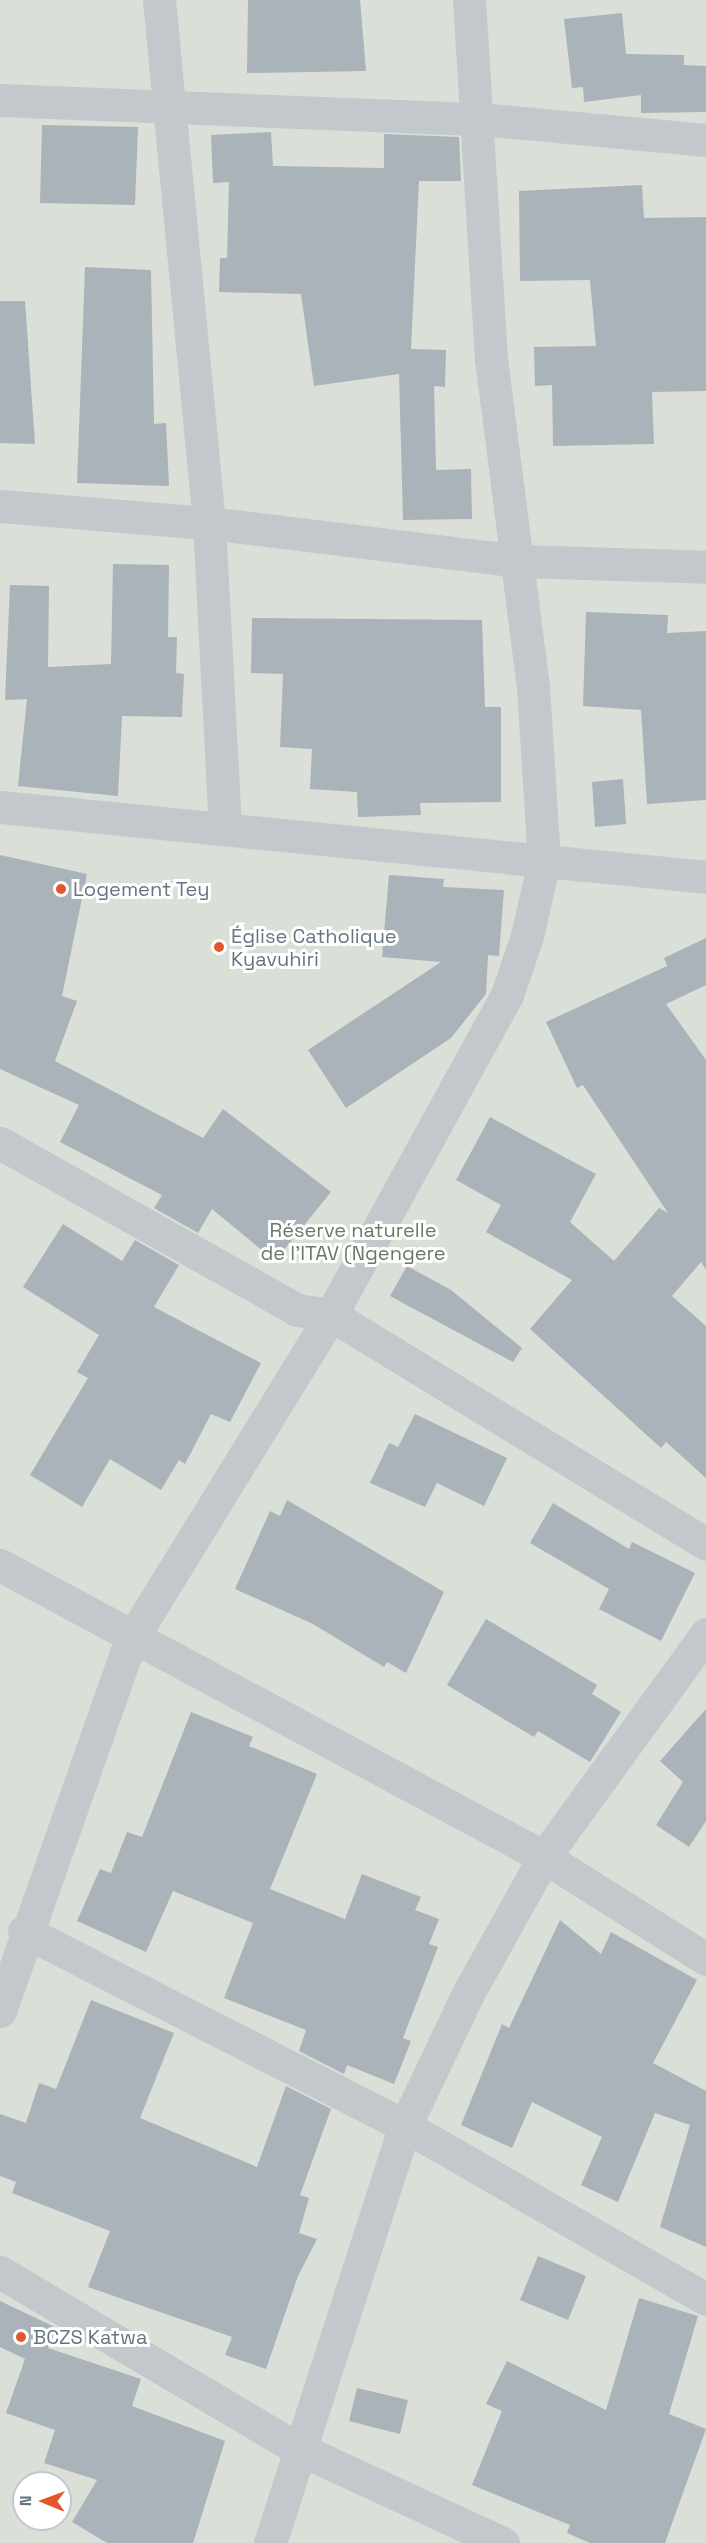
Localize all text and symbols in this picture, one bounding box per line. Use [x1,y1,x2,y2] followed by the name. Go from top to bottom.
[73,877,210,901] place label: Logement Tey
[54,882,68,896] marker: Logement Tey
[231,924,397,971] place label: Église Catholique Kyavuhiri
[212,940,226,954] marker: Église Catholique Kyavuhiri
[260,1218,446,1265] park label: Réserve naturelle de l'ITAV (Ngengere
[33,2325,147,2349] place label: BCZS Katwa
[14,2330,28,2344] marker: BCZS Katwa
[12,2471,72,2531] north arrow
[15,2495,36,2506] text: N

